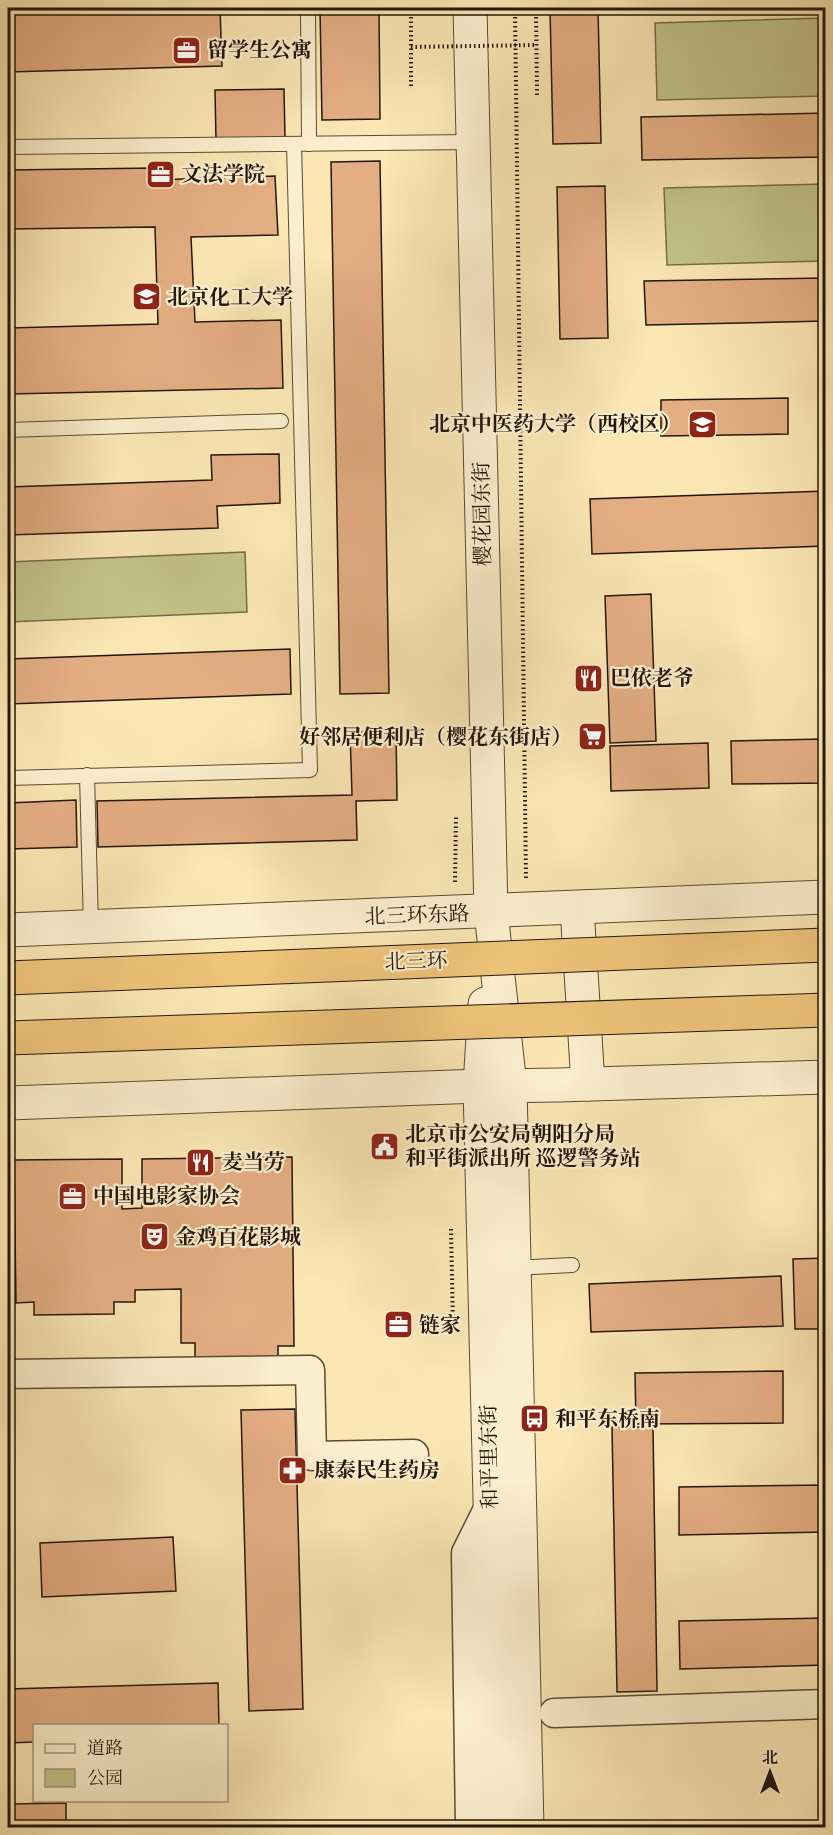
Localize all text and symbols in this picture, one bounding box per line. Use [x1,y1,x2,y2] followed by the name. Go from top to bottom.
[170,34,202,66] office icon: 留学生公寓
[207,37,312,63] place label: 留学生公寓
[144,158,176,190] office icon: 文法学院
[181,161,265,187] place label: 文法学院
[130,281,162,313] school or university icon: 北京化工大学
[167,284,293,310] place label: 北京化工大学
[686,408,718,440] school or university icon: 北京中医药大学（西校区）
[429,411,681,437] place label: 北京中医药大学（西校区）
[468,461,496,567] street label: 樱花园东街
[573,662,605,694] restaurant icon: 巴依老爷
[610,665,694,691] place label: 巴依老爷
[577,721,609,753] supermarket icon: 好邻居便利店（樱花东街店）
[299,724,572,750] place label: 好邻居便利店（樱花东街店）
[364,900,470,930] street label: 北三环东路
[384,947,448,975] street label: 北三环
[405,1121,641,1171] place label: 北京市公安局朝阳分局 和平街派出所 巡逻警务站
[368,1130,400,1162] public building icon: 北京市公安局朝阳分局 和平街派出所 巡逻警务站
[185,1146,217,1178] restaurant icon: 麦当劳
[222,1149,285,1175] place label: 麦当劳
[56,1180,88,1212] office icon: 中国电影家协会
[93,1183,240,1209] place label: 中国电影家协会
[138,1221,170,1253] theatre icon: 金鸡百花影城
[175,1224,301,1250] place label: 金鸡百花影城
[382,1309,414,1341] office icon: 链家
[419,1312,461,1338] place label: 链家
[518,1403,550,1435] bus stop icon: 和平东桥南
[475,1404,503,1510] street label: 和平里东街
[555,1406,660,1432] place label: 和平东桥南
[277,1454,309,1486] pharmacy icon: 康泰民生药房
[314,1457,440,1483] place label: 康泰民生药房
[33,1724,228,1802] legend
[87,1737,123,1759] text: 道路
[740,1742,800,1802] north arrow
[762,1748,778,1767] text: 北
[87,1767,123,1789] text: 公园

